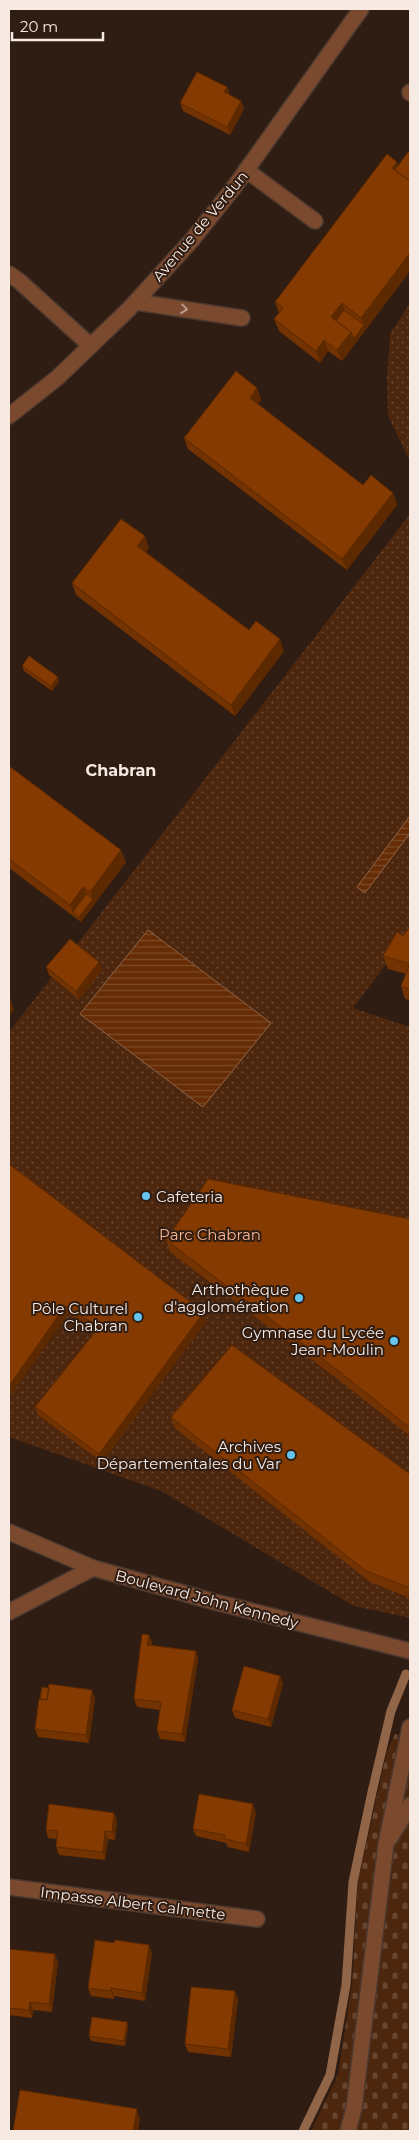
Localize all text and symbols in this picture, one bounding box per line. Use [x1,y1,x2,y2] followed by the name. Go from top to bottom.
[12,10,104,42] scale bar
[20,17,58,36] text: 20 m
[148,167,252,285] street label: Avenue de Verdun
[180,303,188,314] one-way arrow
[86,761,156,780] district label: Chabran
[156,1187,223,1206] place label: Cafeteria
[140,1190,152,1202] marker: Cafeteria
[159,1225,261,1244] park label: Parc Chabran
[164,1280,289,1316] place label: Arthothèque d'agglomération
[293,1292,305,1304] marker: Arthothèque d'agglomération
[32,1299,128,1335] place label: Pôle Culturel Chabran
[132,1311,144,1323] marker: Pôle Culturel Chabran
[242,1323,384,1359] place label: Gymnase du Lycée Jean-Moulin
[388,1335,400,1347] marker: Gymnase du Lycée Jean-Moulin
[97,1437,281,1473] place label: Archives Départementales du Var
[285,1449,297,1461] marker: Archives Départementales du Var
[114,1565,301,1633] street label: Boulevard John Kennedy
[39,1882,227,1924] street label: Impasse Albert Calmette

